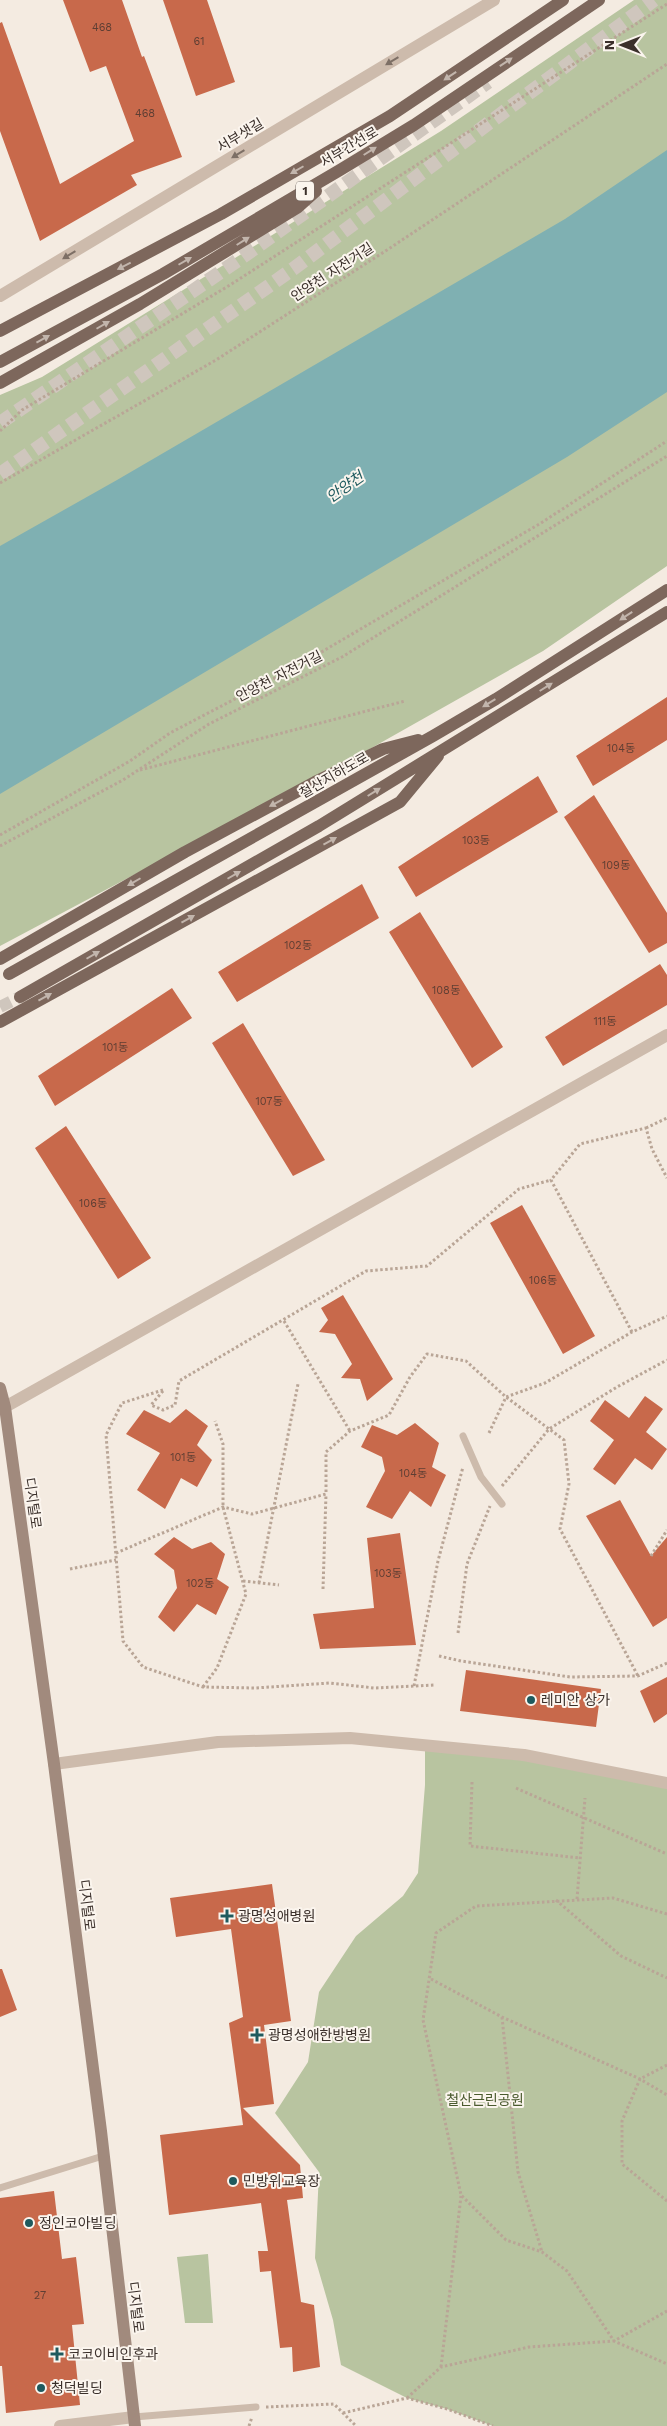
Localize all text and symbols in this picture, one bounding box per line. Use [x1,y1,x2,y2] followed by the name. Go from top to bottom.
[597,20,647,70] north arrow
[92,21,112,34] house number: 468
[194,35,204,48] house number: 61
[601,40,617,50] text: N
[386,57,399,66] one-way arrow
[500,57,513,67] one-way arrow
[443,71,457,81] one-way arrow
[135,107,155,120] house number: 468
[214,115,266,155] street label: 서부샛길
[317,123,381,170] street label: 서부간선로
[364,147,377,156] one-way arrow
[231,149,244,158] one-way arrow
[289,166,304,174] one-way arrow
[296,182,314,200] road number: 1
[236,236,249,246] one-way arrow
[288,239,376,305] street label: 안양천 자전거길
[62,251,75,260] one-way arrow
[179,256,192,265] one-way arrow
[117,262,131,270] one-way arrow
[97,320,110,329] one-way arrow
[36,335,50,344] one-way arrow
[323,466,369,506] water label: 안양천
[619,611,633,621] one-way arrow
[233,647,325,705] street label: 안양천 자전거길
[539,683,552,692] one-way arrow
[482,699,495,708] one-way arrow
[607,742,635,755] house number: 104동
[297,749,372,801] street label: 철산지하도로
[367,788,380,797] one-way arrow
[268,799,283,807] one-way arrow
[462,834,490,847] house number: 103동
[323,837,337,845] one-way arrow
[602,859,630,872] house number: 109동
[227,871,241,879] one-way arrow
[127,877,140,886] one-way arrow
[180,915,195,923] one-way arrow
[284,939,312,952] house number: 102동
[86,951,99,960] one-way arrow
[432,984,460,997] house number: 108동
[38,993,52,1001] one-way arrow
[594,1015,617,1028] house number: 111동
[102,1041,128,1054] house number: 101동
[255,1095,283,1108] house number: 107동
[79,1197,107,1210] house number: 106동
[529,1274,557,1287] house number: 106동
[170,1451,196,1464] house number: 101동
[399,1467,427,1480] house number: 104동
[21,1476,45,1530] street label: 디지털로
[374,1567,402,1580] house number: 103동
[186,1577,214,1590] house number: 102동
[541,1692,610,1708] place label: 레미안 상가
[525,1694,537,1706] marker: 레미안 상가
[76,1878,98,1932] street label: 디지털로
[238,1908,315,1924] place label: 광명성애병원
[220,1909,234,1923] marker: 광명성애병원
[268,2027,371,2043] place label: 광명성애한방병원
[250,2028,264,2042] marker: 광명성애한방병원
[446,2092,524,2108] park label: 철산근린공원
[243,2173,320,2189] place label: 민방위교육장
[227,2175,239,2187] marker: 민방위교육장
[39,2215,116,2231] place label: 정인코아빌딩
[23,2217,35,2229] marker: 정인코아빌딩
[125,2280,147,2334] street label: 디지털로
[34,2289,46,2302] house number: 27
[68,2346,158,2362] place label: 코코이비인후과
[50,2347,64,2361] marker: 코코이비인후과
[51,2380,103,2396] place label: 청덕빌딩
[35,2382,47,2394] marker: 청덕빌딩

